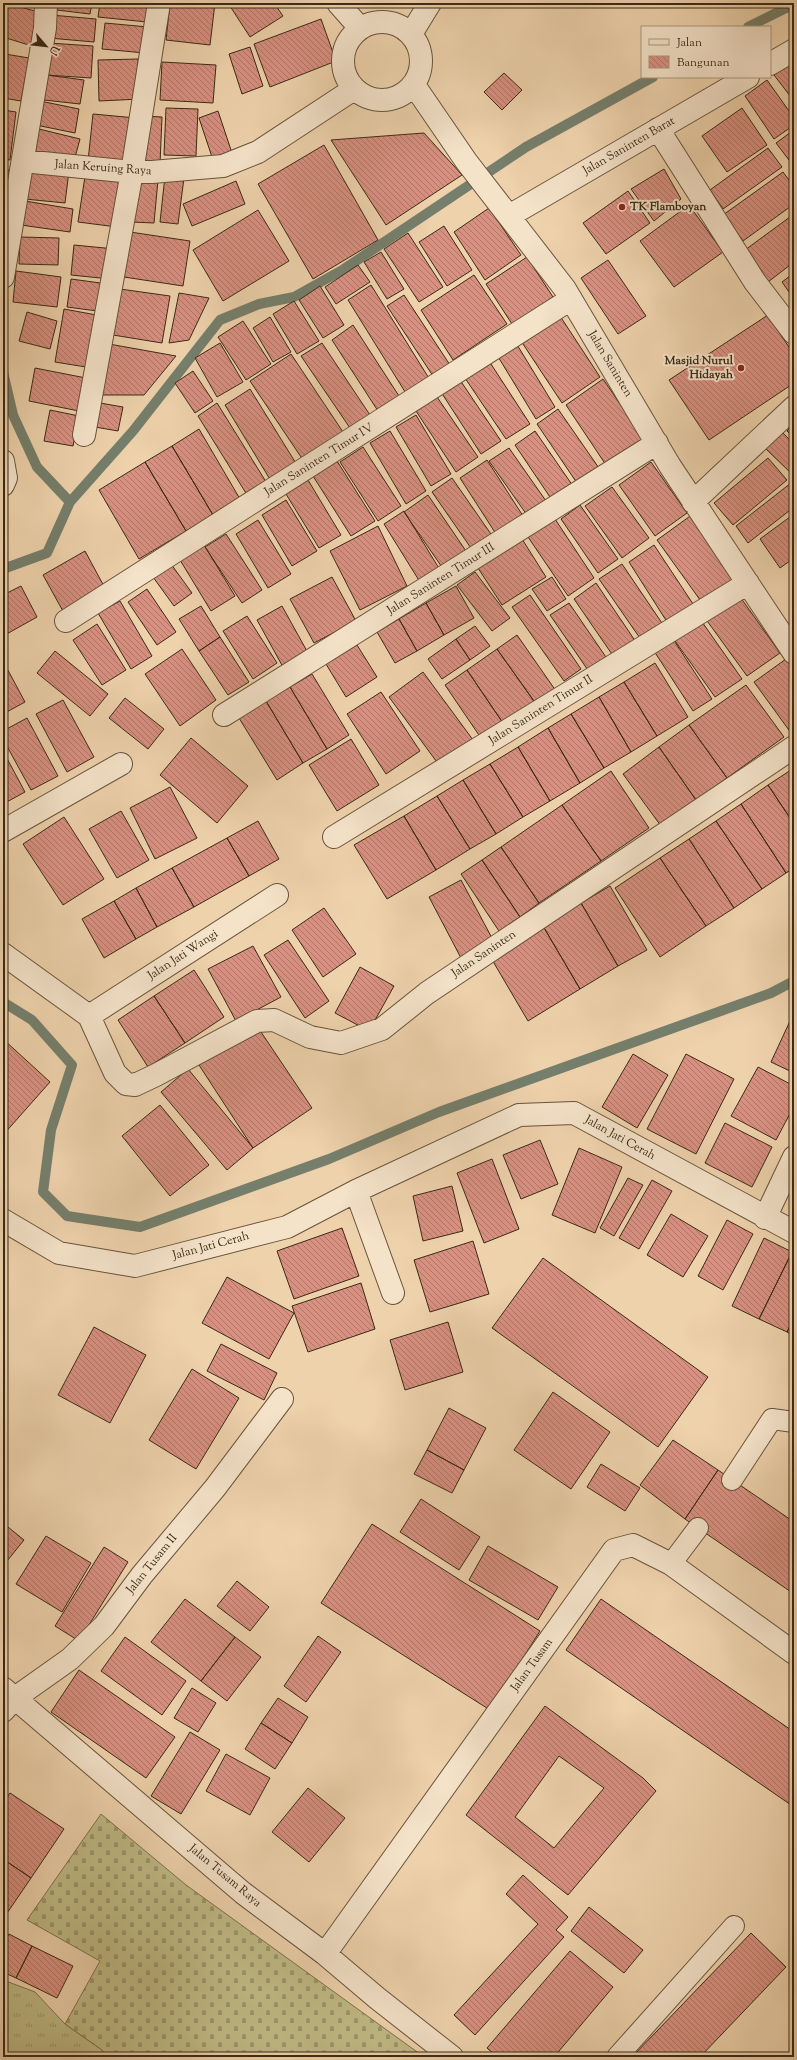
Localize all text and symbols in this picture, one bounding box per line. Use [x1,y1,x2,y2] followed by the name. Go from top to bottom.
[26,26,66,66] north arrow
[641,26,771,78] legend
[676,34,702,52] text: Jalan
[45,42,64,58] text: U
[677,54,730,72] text: Bangunan
[579,112,679,180] street label: Jalan Saninten Barat
[53,156,152,180] street label: Jalan Keruing Raya
[629,198,707,216] place label: TK Flamboyan
[617,202,627,212] marker: TK Flamboyan
[583,327,637,401] street label: Jalan Saninten
[663,352,734,384] place label: Masjid Nurul Hidayah
[736,363,746,373] marker: Masjid Nurul Hidayah
[260,419,377,501] street label: Jalan Saninten Timur IV
[383,539,498,620] street label: Jalan Saninten Timur III
[485,671,597,750] street label: Jalan Saninten Timur II
[143,925,222,985] street label: Jalan Jati Wangi
[447,926,520,983] street label: Jalan Saninten
[580,1111,659,1165] street label: Jalan Jati Cerah
[170,1227,251,1265] street label: Jalan Jati Cerah
[122,1530,182,1599] street label: Jalan Tusam II
[506,1635,558,1696] street label: Jalan Tusam
[184,1840,266,1912] street label: Jalan Tusam Raya

